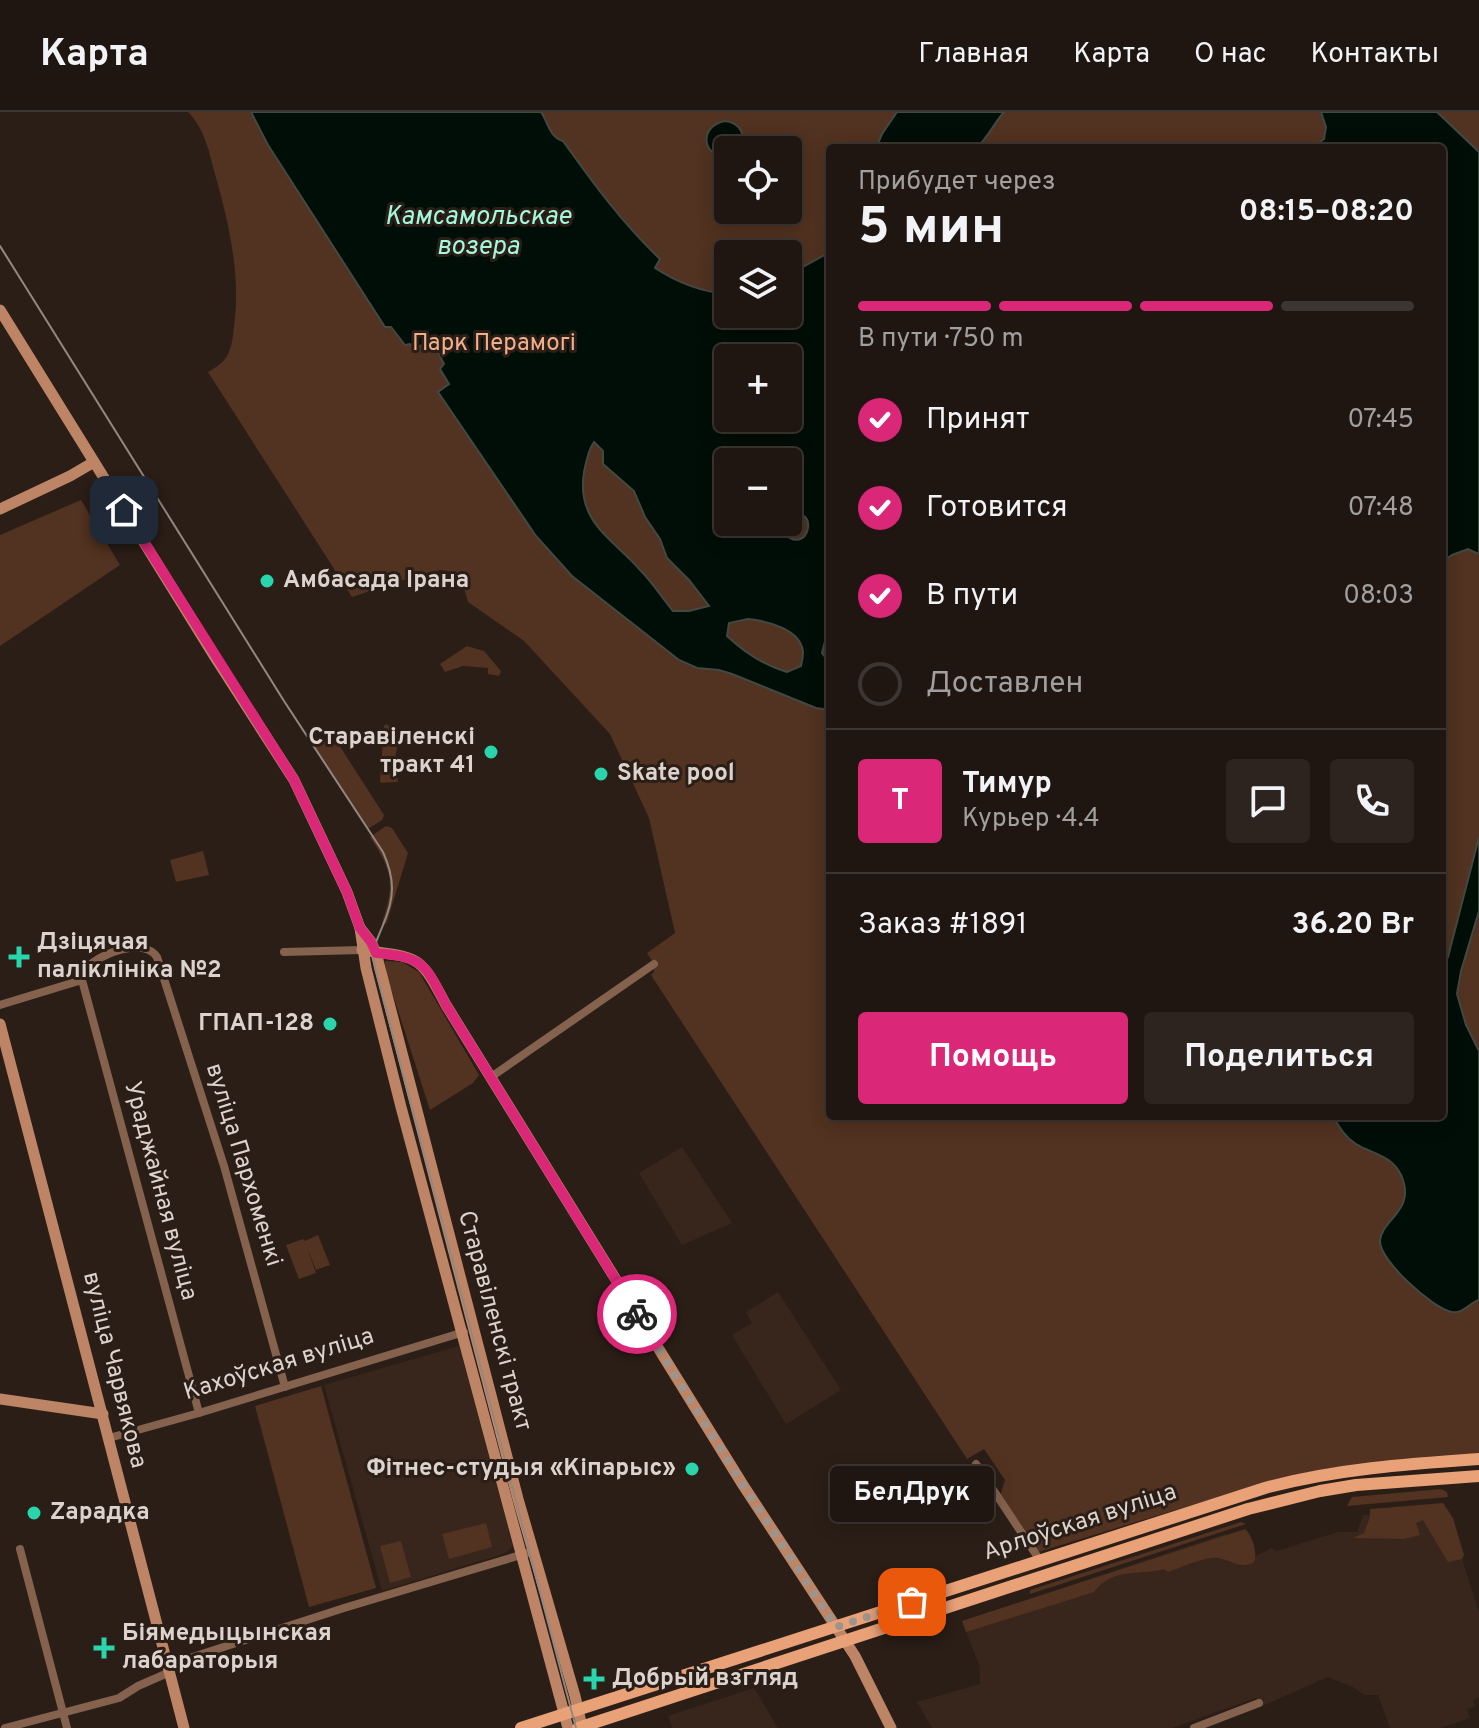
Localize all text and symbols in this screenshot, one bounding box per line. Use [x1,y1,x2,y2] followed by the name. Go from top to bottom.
[40,31,149,80] text: Карта
[918,37,1029,73] text: Главная
[1073,37,1150,73] text: Карта
[1194,37,1267,73] text: О нас
[1311,37,1439,73] text: Контакты
[714,136,802,536] map controls
[714,136,802,224] button: locate
[858,166,1056,199] text: Прибудет через
[1239,194,1414,231] text: 08:15–08:20
[858,196,1004,262] text: 5 мин
[385,201,572,264] water label: Камсамольскае возера
[714,240,802,328] button: layers
[858,323,1024,356] text: В пути · 750 m
[412,329,576,359] park label: Парк Перамогі
[714,344,802,432] button: +
[858,398,902,442] icon: check
[926,402,1030,439] text: Принят
[1347,404,1414,437] text: 07:45
[714,448,802,536] button: −
[90,476,158,544] pin
[858,486,902,530] icon: check
[102,488,146,532] icon: home
[926,490,1068,527] text: Готовится
[1348,492,1414,525] text: 07:48
[283,566,469,596] place label: Амбасада Ірана
[258,572,276,590] marker: Амбасада Ірана
[858,574,902,618] icon: check
[926,578,1018,615] text: В пути
[1343,580,1414,613] text: 08:03
[926,666,1083,703] text: Доставлен
[308,723,475,781] place label: Старавіленскі тракт 41
[482,743,500,761] marker: Старавіленскі тракт 41
[617,759,735,789] place label: Skate pool
[1226,759,1310,843] button: chat
[1330,759,1414,843] button: phone
[592,765,610,783] marker: Skate pool
[962,766,1052,803] text: Тимур
[891,783,909,820] text: Т
[962,803,1100,836] text: Курьер · 4.4
[858,907,1028,944] text: Заказ #1891
[1292,907,1414,944] text: 36.20 Br
[37,928,222,986] place label: Дзіцячая паліклініка №2
[8,946,30,968] marker: Дзіцячая паліклініка №2
[198,1009,314,1039] place label: ГПАП-128
[858,1012,1128,1104] button: Помощь
[1144,1012,1414,1104] button: Поделиться
[321,1015,339,1033] marker: ГПАП-128
[198,1060,288,1270] street label: вуліца Пархоменкі
[116,1078,204,1304] street label: Ураджайная вуліца
[450,1208,538,1435] street label: Старавіленскі тракт
[75,1269,153,1471] street label: вуліца Чарвякова
[597,1274,677,1354] courier
[615,1292,659,1336] icon: bike
[180,1322,378,1408] street label: Кахоўская вуліца
[366,1454,676,1484] place label: Фітнес-студыя «Кіпарыс»
[683,1460,701,1478] marker: Фітнес-студыя «Кіпарыс»
[830,1466,994,1522] callout: БелДрук
[854,1477,970,1510] text: БелДрук
[979,1478,1181,1568] street label: Арлоўская вуліца
[50,1498,150,1528] place label: Zарадка
[25,1504,43,1522] marker: Zарадка
[878,1568,946,1636] pin
[890,1580,934,1624] icon: bag
[122,1619,332,1677] place label: Біямедыцынская лабараторыя
[93,1637,115,1659] marker: Біямедыцынская лабараторыя
[612,1664,798,1694] place label: Добрый взгляд
[583,1668,605,1690] marker: Добрый взгляд

